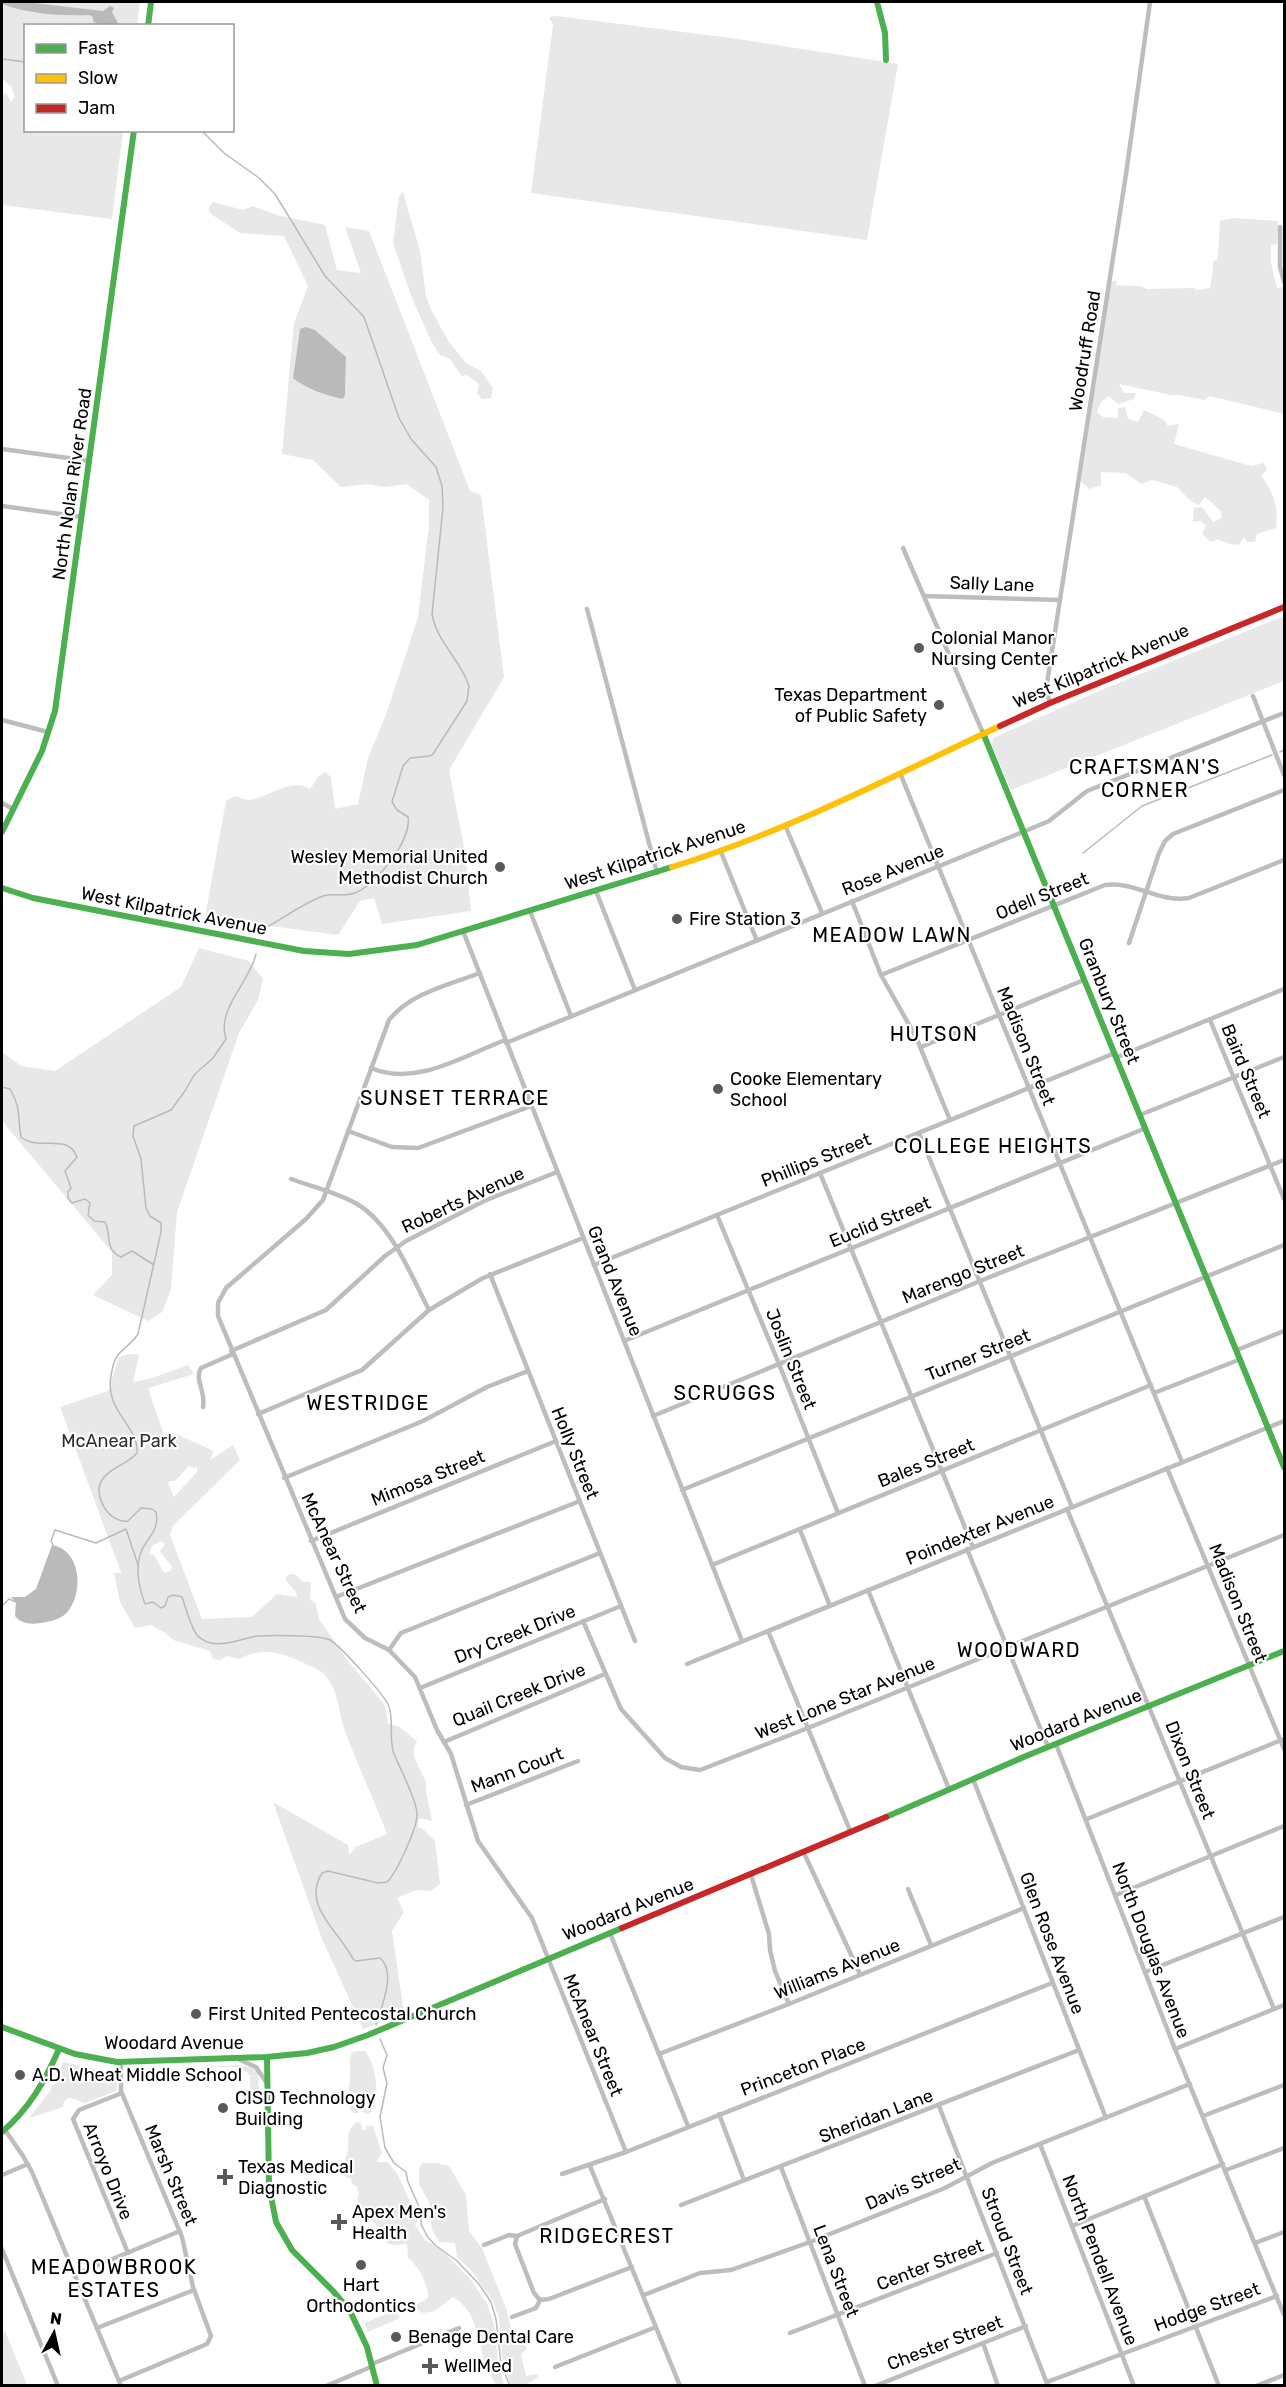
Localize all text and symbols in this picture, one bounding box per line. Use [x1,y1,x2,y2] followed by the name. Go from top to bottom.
[24,24,234,132] legend
[78,37,114,59] text: Fast
[78,67,118,89] text: Slow
[78,97,115,119] text: Jam
[1065,289,1105,413] street label: Woodruff Road
[48,386,96,582] street label: North Nolan River Road
[949,572,1035,596] street label: Sally Lane
[1010,619,1192,713] street label: West Kilpatrick Avenue
[931,627,1058,670] place label: Colonial Manor Nursing Center
[912,641,926,655] marker: Colonial Manor Nursing Center
[774,684,927,727] place label: Texas Department of Public Safety
[932,698,946,712] marker: Texas Department of Public Safety
[1069,755,1221,802] district label: CRAFTSMAN'S CORNER
[562,815,748,895] street label: West Kilpatrick Avenue
[839,840,947,900] street label: Rose Avenue
[290,846,488,889] place label: Wesley Memorial United Methodist Church
[493,860,507,874] marker: Wesley Memorial United Methodist Church
[992,867,1092,925] street label: Odell Street
[79,882,269,940] street label: West Kilpatrick Avenue
[689,908,801,930] place label: Fire Station 3
[670,912,684,926] marker: Fire Station 3
[812,923,972,947] district label: MEADOW LAWN
[1074,935,1144,1067] street label: Granbury Street
[992,983,1060,1109] street label: Madison Street
[1216,1021,1276,1121] street label: Baird Street
[890,1022,978,1046] district label: HUTSON
[730,1068,882,1111] place label: Cooke Elementary School
[711,1082,725,1096] marker: Cooke Elementary School
[360,1086,550,1110] district label: SUNSET TERRACE
[758,1128,874,1192] street label: Phillips Street
[894,1134,1092,1158] district label: COLLEGE HEIGHTS
[398,1162,528,1238] street label: Roberts Avenue
[826,1192,934,1252] street label: Euclid Street
[583,1222,647,1340] street label: Grand Avenue
[899,1240,1027,1308] street label: Marengo Street
[761,1305,821,1413] street label: Joslin Street
[923,1324,1033,1386] street label: Turner Street
[673,1381,777,1405] district label: SCRUGGS
[306,1391,430,1415] district label: WESTRIDGE
[546,1404,604,1502] street label: Holly Street
[61,1430,177,1452] park label: McAnear Park
[875,1434,977,1492] street label: Bales Street
[368,1445,488,1511] street label: Mimosa Street
[297,1489,371,1617] street label: McAnear Street
[903,1490,1057,1570] street label: Poindexter Avenue
[1204,1540,1272,1666] street label: Madison Street
[451,1600,579,1668] street label: Dry Creek Drive
[957,1638,1081,1662] district label: WOODWARD
[752,1652,938,1744] street label: West Lone Star Avenue
[449,1658,589,1732] street label: Quail Creek Drive
[1007,1684,1145,1756] street label: Woodard Avenue
[1160,1718,1220,1822] street label: Dixon Street
[468,1742,566,1798] street label: Mann Court
[1107,1859,1195,2041] street label: North Douglas Avenue
[1015,1869,1089,2017] street label: Glen Rose Avenue
[559,1873,697,1945] street label: Woodard Avenue
[771,1934,903,2004] street label: Williams Avenue
[558,1971,628,2099] street label: McAnear Street
[208,2003,476,2025] place label: First United Pentecostal Church
[189,2007,203,2021] marker: First United Pentecostal Church
[104,2032,244,2054] street label: Woodard Avenue
[737,2033,869,2101] street label: Princeton Place
[32,2064,242,2086] place label: A.D. Wheat Middle School
[13,2068,27,2082] marker: A.D. Wheat Middle School
[816,2084,936,2148] street label: Sheridan Lane
[235,2087,376,2130] place label: CISD Technology Building
[216,2101,230,2115] marker: CISD Technology Building
[78,2119,138,2223] street label: Arroyo Drive
[140,2121,202,2229] street label: Marsh Street
[862,2153,964,2215] street label: Davis Street
[238,2156,353,2199] place label: Texas Medical Diagnostic
[216,2168,234,2186] marker: Texas Medical Diagnostic
[1057,2172,1143,2348] street label: North Pendell Avenue
[976,2184,1038,2298] street label: Stroud Street
[352,2201,446,2244] place label: Apex Men's Health
[330,2213,348,2231] marker: Apex Men's Health
[808,2222,864,2320] street label: Lena Street
[539,2224,675,2248] district label: RIDGECREST
[873,2235,987,2295] street label: Center Street
[31,2255,197,2302] district label: MEADOWBROOK ESTATES
[354,2258,368,2272] marker: Hart Orthodontics
[306,2274,416,2317] place label: Hart Orthodontics
[1151,2278,1263,2336] street label: Hodge Street
[24,2303,84,2363] north arrow
[49,2308,63,2329] text: N
[884,2311,1006,2375] street label: Chester Street
[408,2326,574,2348] place label: Benage Dental Care
[389,2330,403,2344] marker: Benage Dental Care
[444,2355,512,2377] place label: WellMed
[421,2357,439,2375] marker: WellMed

